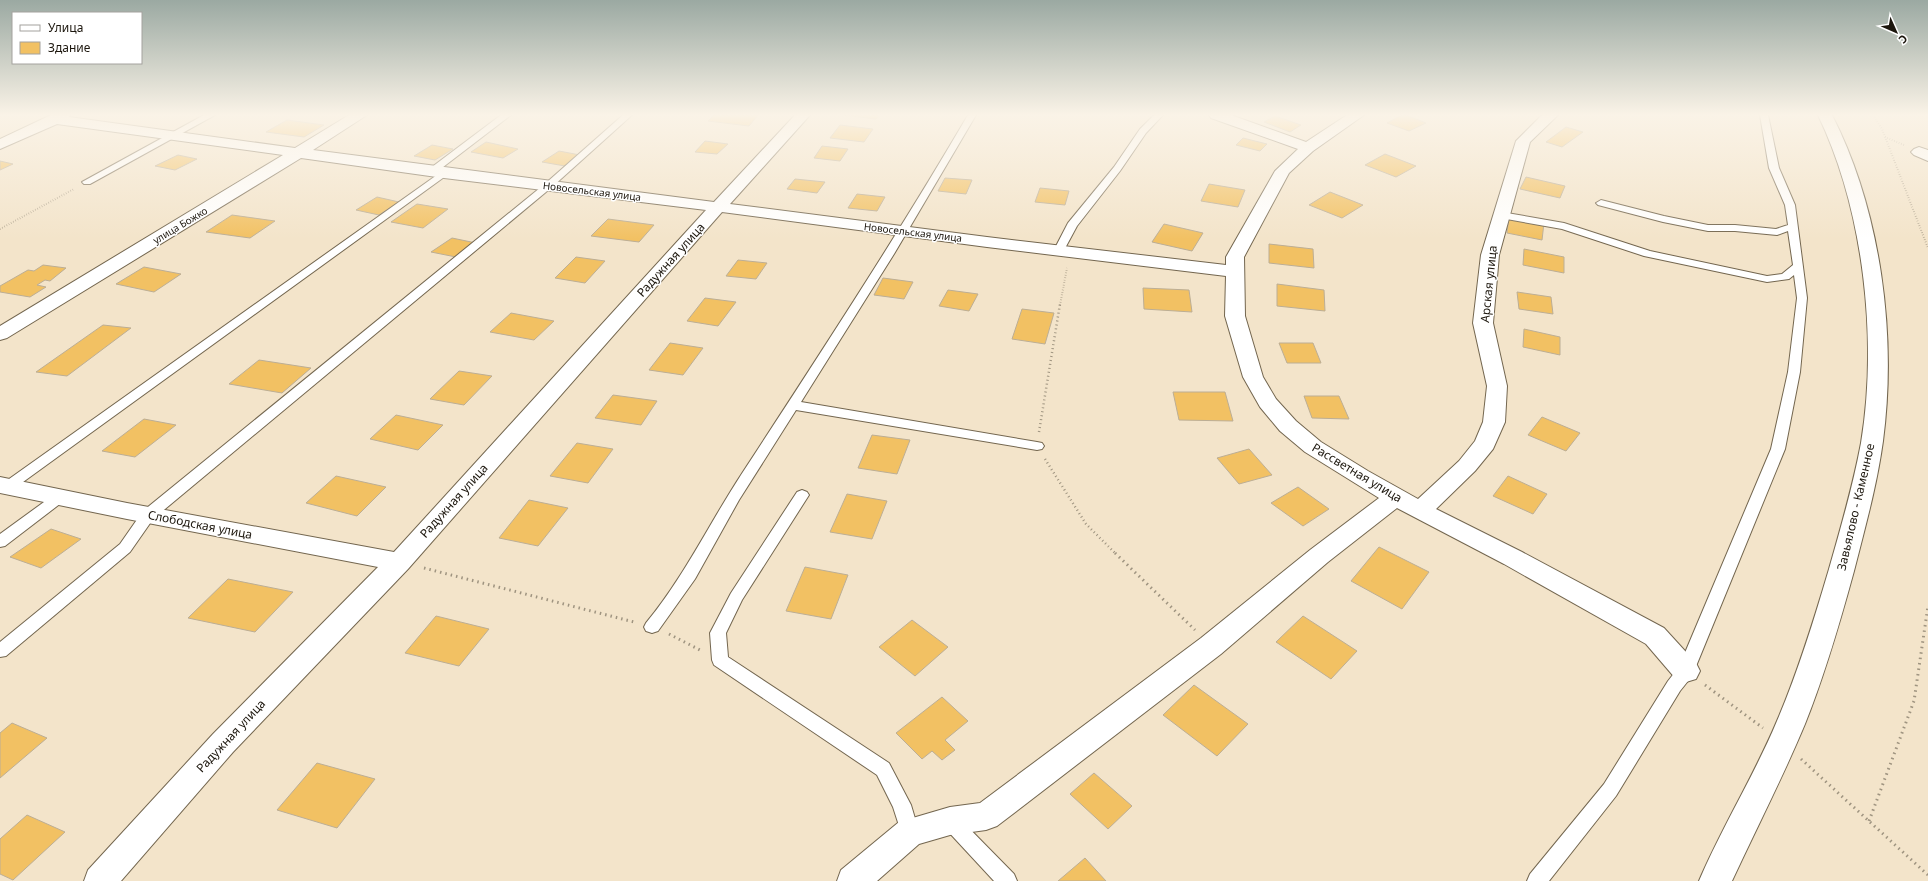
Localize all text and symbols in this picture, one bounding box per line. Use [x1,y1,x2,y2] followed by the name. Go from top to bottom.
[12,12,142,64] legend
[1876,12,1916,52] north arrow
[48,19,83,36] text: Улица
[1896,32,1911,47] text: С
[48,39,91,56] text: Здание
[542,178,642,204] street label: Новосельская улица
[150,203,210,247] street label: улица Божко
[633,219,708,300] street label: Радужная улица
[863,219,963,245] street label: Новосельская улица
[1476,244,1501,323] street label: Арская улица
[1309,439,1405,506] street label: Рассветная улица
[1833,441,1879,572] street label: Завьялово - Каменное
[416,460,491,541] street label: Радужная улица
[146,506,254,543] street label: Слободская улица
[192,695,269,776] street label: Радужная улица

